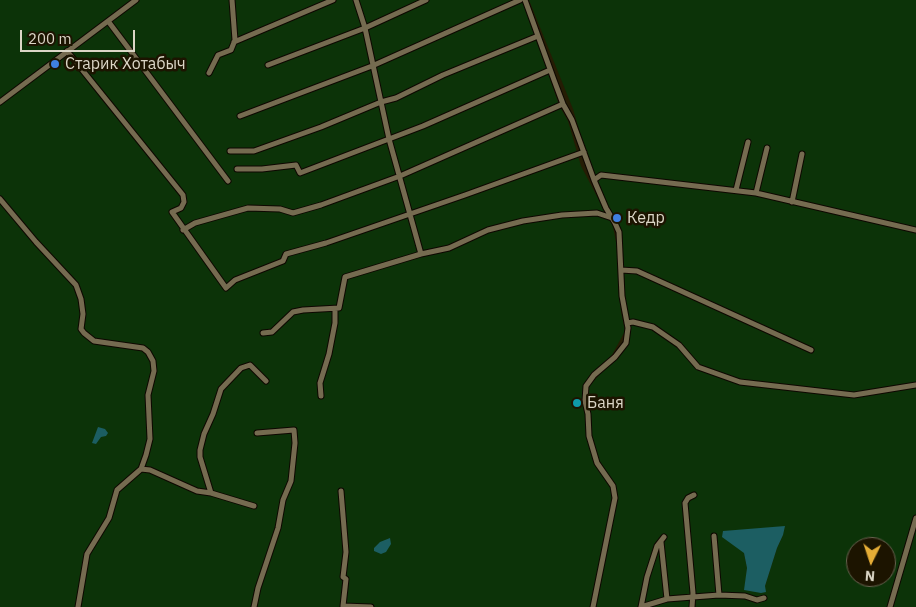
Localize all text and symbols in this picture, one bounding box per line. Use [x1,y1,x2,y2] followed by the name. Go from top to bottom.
[22,20,138,52] scale bar
[28,29,72,48] text: 200 m
[65,54,186,74] place label: Старик Хотабыч
[49,58,61,70] marker: Старик Хотабыч
[627,208,665,228] place label: Кедр
[611,212,623,224] marker: Кедр
[587,393,624,413] place label: Баня
[571,397,583,409] marker: Баня
[846,537,896,587] north arrow
[864,567,876,585] text: N

